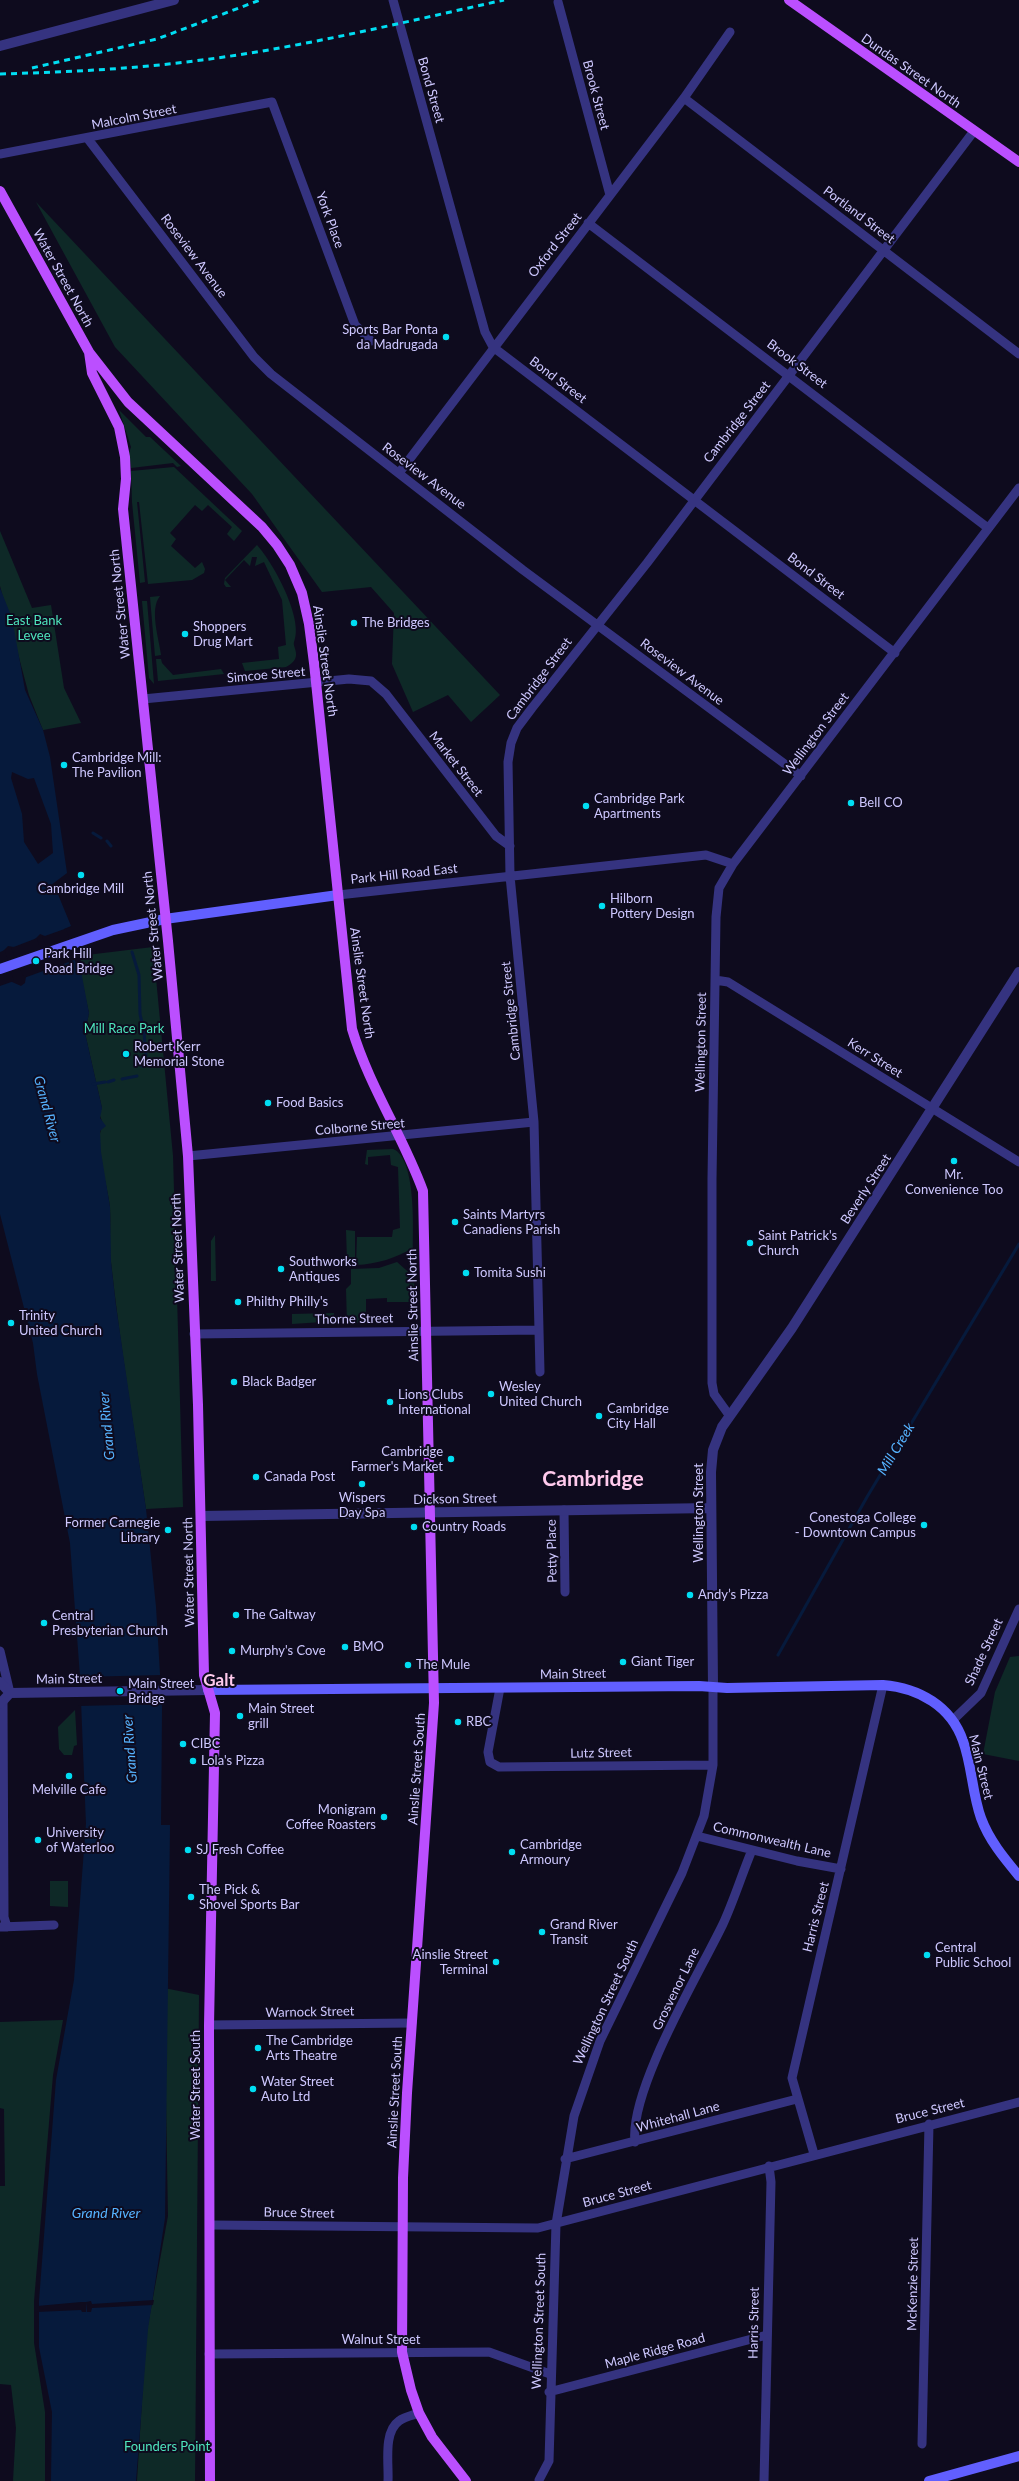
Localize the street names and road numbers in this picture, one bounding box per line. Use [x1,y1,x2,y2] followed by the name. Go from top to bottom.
[858,31,964,111] street label: Dundas Street North
[414,55,448,125] street label: Bond Street
[579,58,613,132] street label: Brook Street
[90,101,178,133] street label: Malcolm Street
[820,183,898,247] street label: Portland Street
[313,190,347,250] street label: York Place
[525,210,585,280] street label: Oxford Street
[157,211,231,301] street label: Roseview Avenue
[30,226,96,330] street label: Water Street North
[764,336,830,392] street label: Brook Street
[526,353,590,407] street label: Bond Street
[700,378,774,466] street label: Cambridge Street
[379,439,469,513] street label: Roseview Avenue
[106,549,134,659] street label: Water Street North
[784,549,848,603] street label: Bond Street
[309,604,341,718] street label: Ainslie Street North
[503,635,575,723] street label: Cambridge Street
[637,635,727,709] street label: Roseview Avenue
[226,664,306,686] street label: Simcoe Street
[780,690,852,778] street label: Wellington Street
[426,728,486,800] street label: Market Street
[350,861,458,887] street label: Park Hill Road East
[139,871,167,981] street label: Water Street North
[346,926,378,1040] street label: Ainslie Street North
[498,961,524,1061] street label: Cambridge Street
[692,992,710,1092] street label: Wellington Street
[845,1035,905,1081] street label: Kerr Street
[314,1115,406,1139] street label: Colborne Street
[838,1151,894,1227] street label: Beverly Street
[168,1193,188,1303] street label: Water Street North
[404,1249,422,1361] street label: Ainslie Street North
[315,1311,393,1327] street label: Thorne Street
[691,1463,707,1563] street label: Wellington Street
[413,1490,497,1508] street label: Dickson Street
[180,1517,198,1627] street label: Water Street North
[544,1519,560,1583] street label: Petty Place
[962,1616,1006,1688] street label: Shade Street
[540,1666,606,1682] street label: Main Street
[36,1671,102,1687] street label: Main Street
[405,1712,429,1826] street label: Ainslie Street South
[965,1733,997,1801] street label: Main Street
[570,1745,632,1761] street label: Lutz Street
[711,1819,833,1861] street label: Commonwealth Lane
[800,1880,832,1954] street label: Harris Street
[570,1937,642,2067] street label: Wellington Street South
[649,1945,703,2033] street label: Grosvenor Lane
[265,2003,355,2021] street label: Warnock Street
[188,2030,204,2140] street label: Water Street South
[384,2036,406,2148] street label: Ainslie Street South
[894,2095,966,2127] street label: Bruce Street
[635,2098,721,2136] street label: Whitehall Lane
[581,2177,653,2211] street label: Bruce Street
[263,2205,335,2221] street label: Bruce Street
[904,2237,922,2331] street label: McKenzie Street
[529,2252,549,2390] street label: Wellington Street South
[746,2287,762,2359] street label: Harris Street
[603,2330,707,2372] street label: Maple Ridge Road
[342,2332,420,2348] street label: Walnut Street

